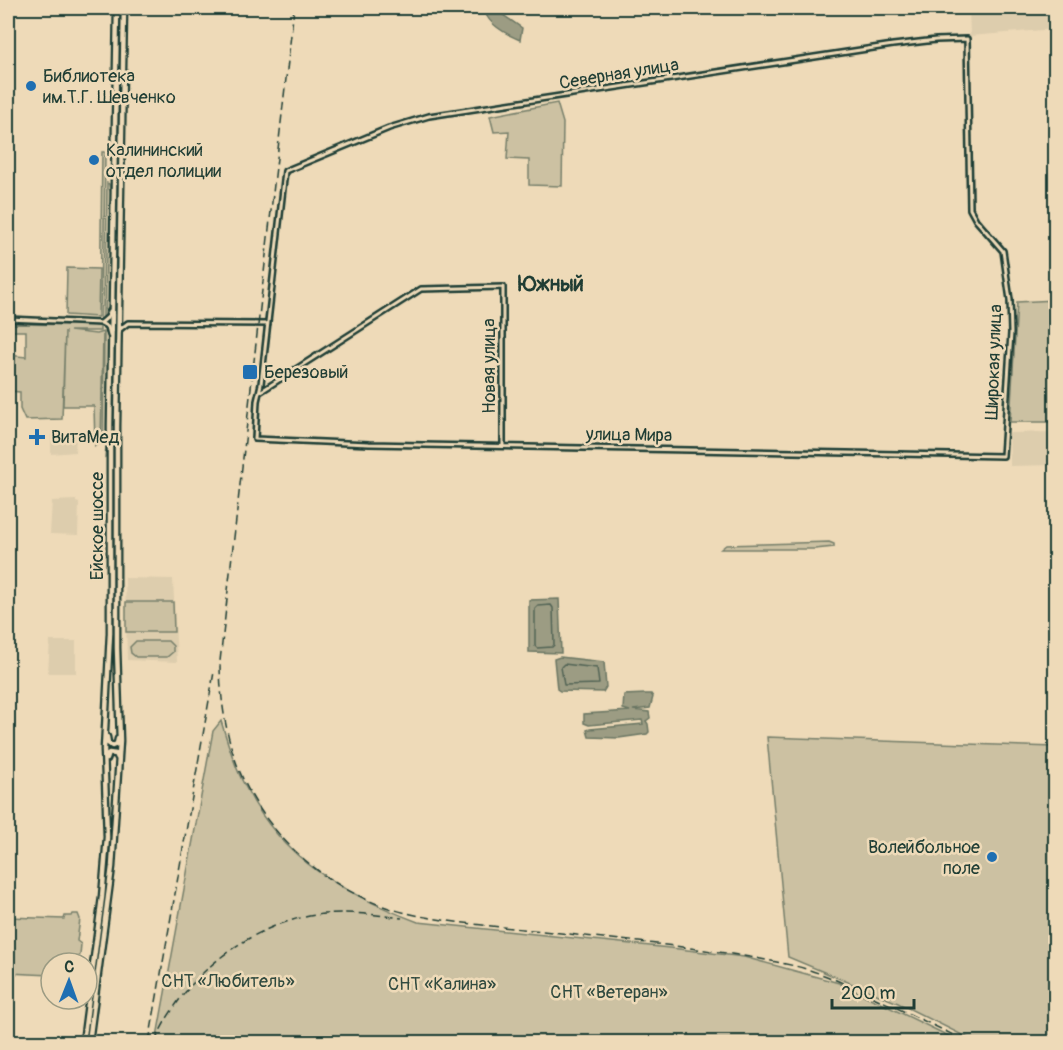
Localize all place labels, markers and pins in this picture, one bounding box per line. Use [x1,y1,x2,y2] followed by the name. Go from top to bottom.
[43,65,176,109] place label: Библиотека им.Т.Г. Шевченко
[24,79,38,93] marker: Библиотека им.Т.Г. Шевченко
[106,139,221,183] place label: Калининский отдел полиции
[87,153,101,167] marker: Калининский отдел полиции
[264,361,348,384] place label: Березовый
[241,363,259,381] marker: Березовый
[51,426,119,449] place label: ВитаMед
[28,428,46,446] marker: ВитаMед
[868,836,980,880] place label: Волейбольное поле
[985,850,999,864] marker: Волейбольное поле

